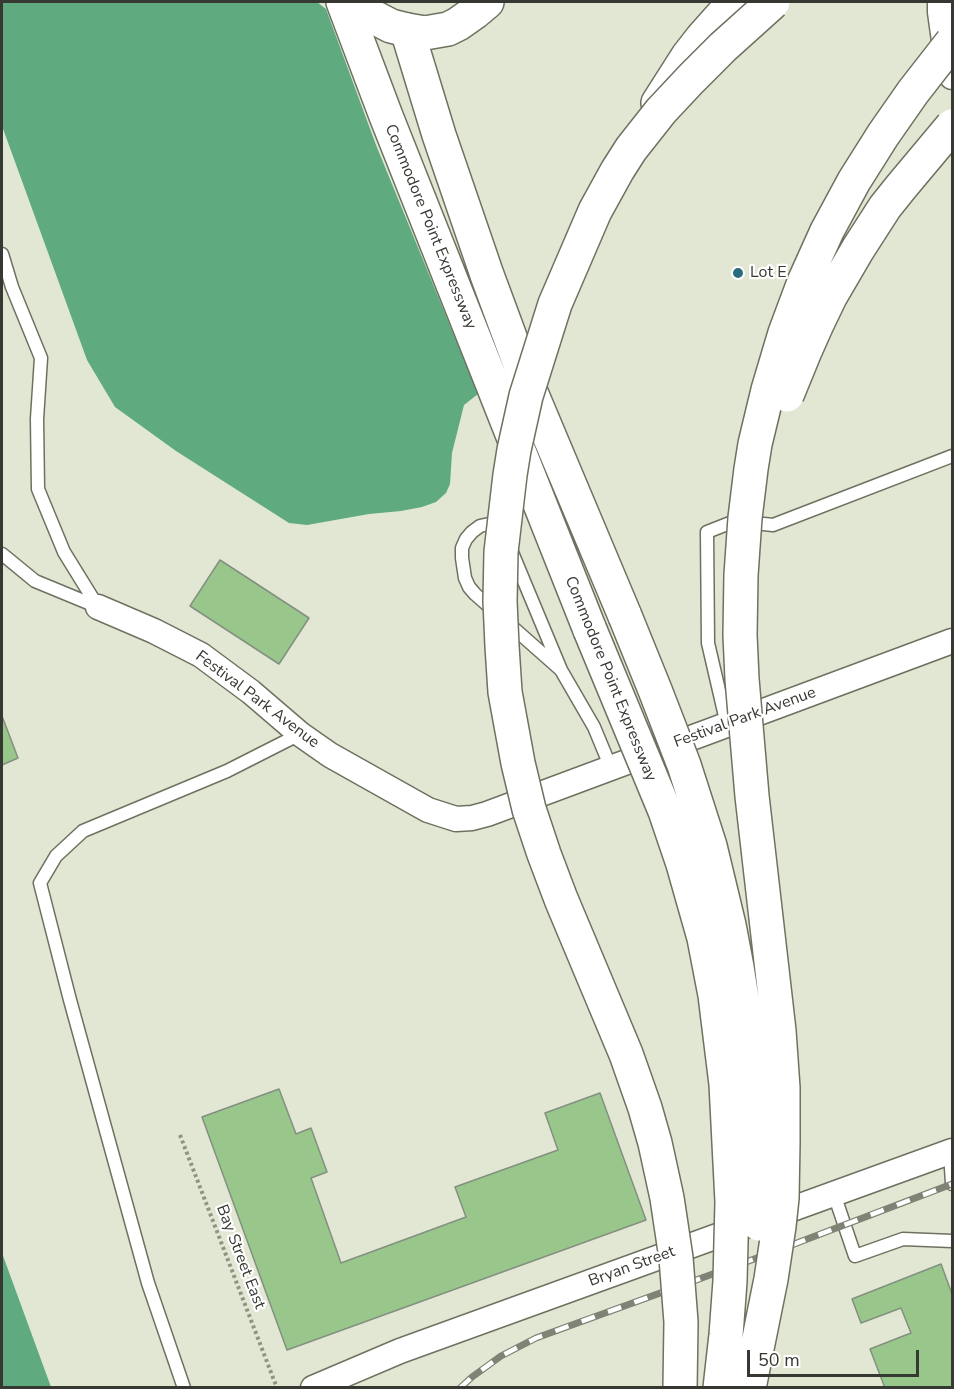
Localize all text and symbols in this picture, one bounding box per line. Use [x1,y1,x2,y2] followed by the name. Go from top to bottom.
[380,122,480,332] street label: Commodore Point Expressway
[750,263,786,283] place label: Lot E
[731,266,745,280] marker: Lot E
[560,574,660,784] street label: Commodore Point Expressway
[191,647,323,753] street label: Festival Park Avenue
[671,683,819,753] street label: Festival Park Avenue
[211,1202,269,1312] street label: Bay Street East
[586,1243,678,1291] street label: Bryan Street
[750,1338,922,1376] scale bar
[758,1348,800,1372] text: 50 m

